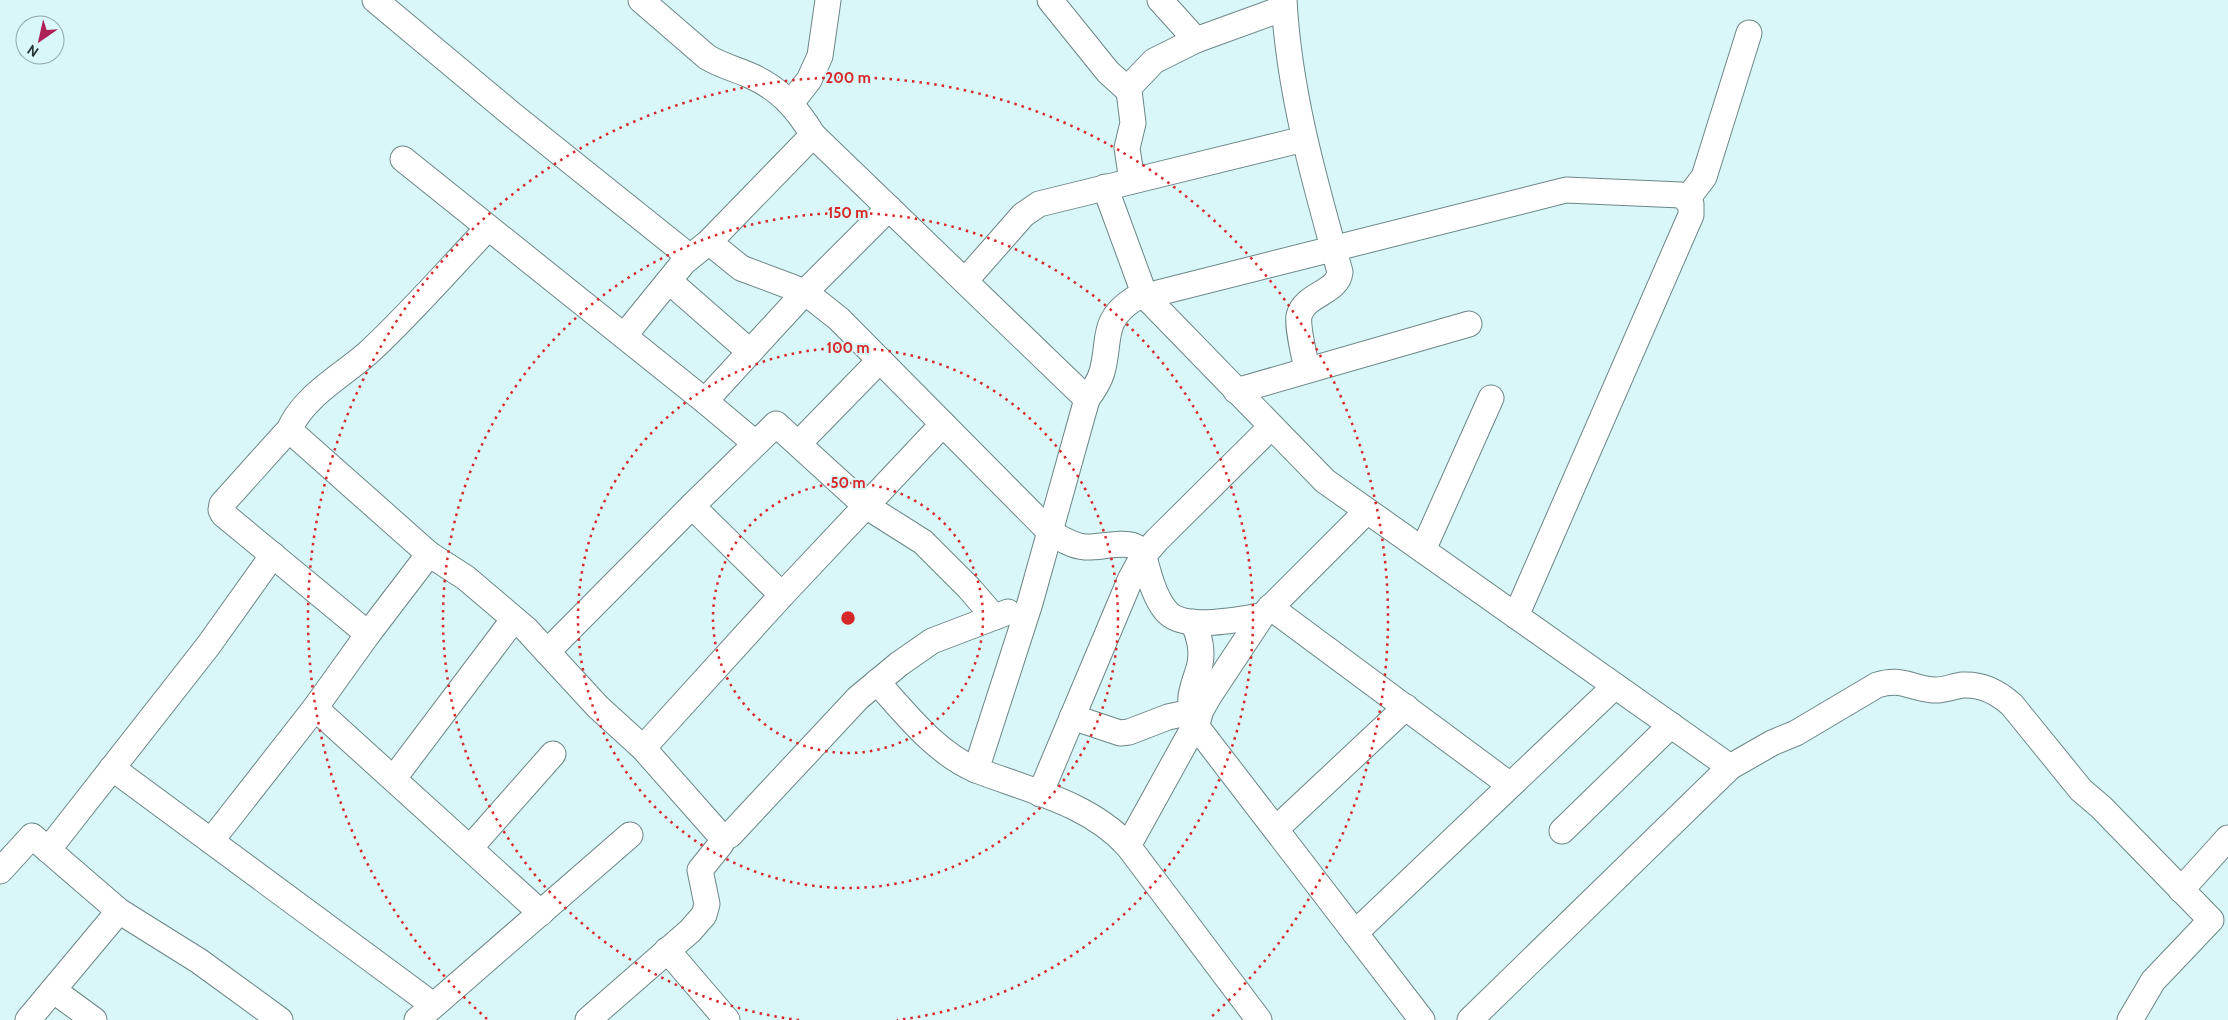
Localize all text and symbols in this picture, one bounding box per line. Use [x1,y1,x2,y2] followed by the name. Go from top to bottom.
[15,15,65,65] north arrow
[24,41,42,61] text: N
[825,69,871,87] text: 200 m
[828,204,868,222] text: 150 m
[826,339,870,357] text: 100 m
[830,474,866,492] text: 50 m
[839,609,857,627] centre of rings

